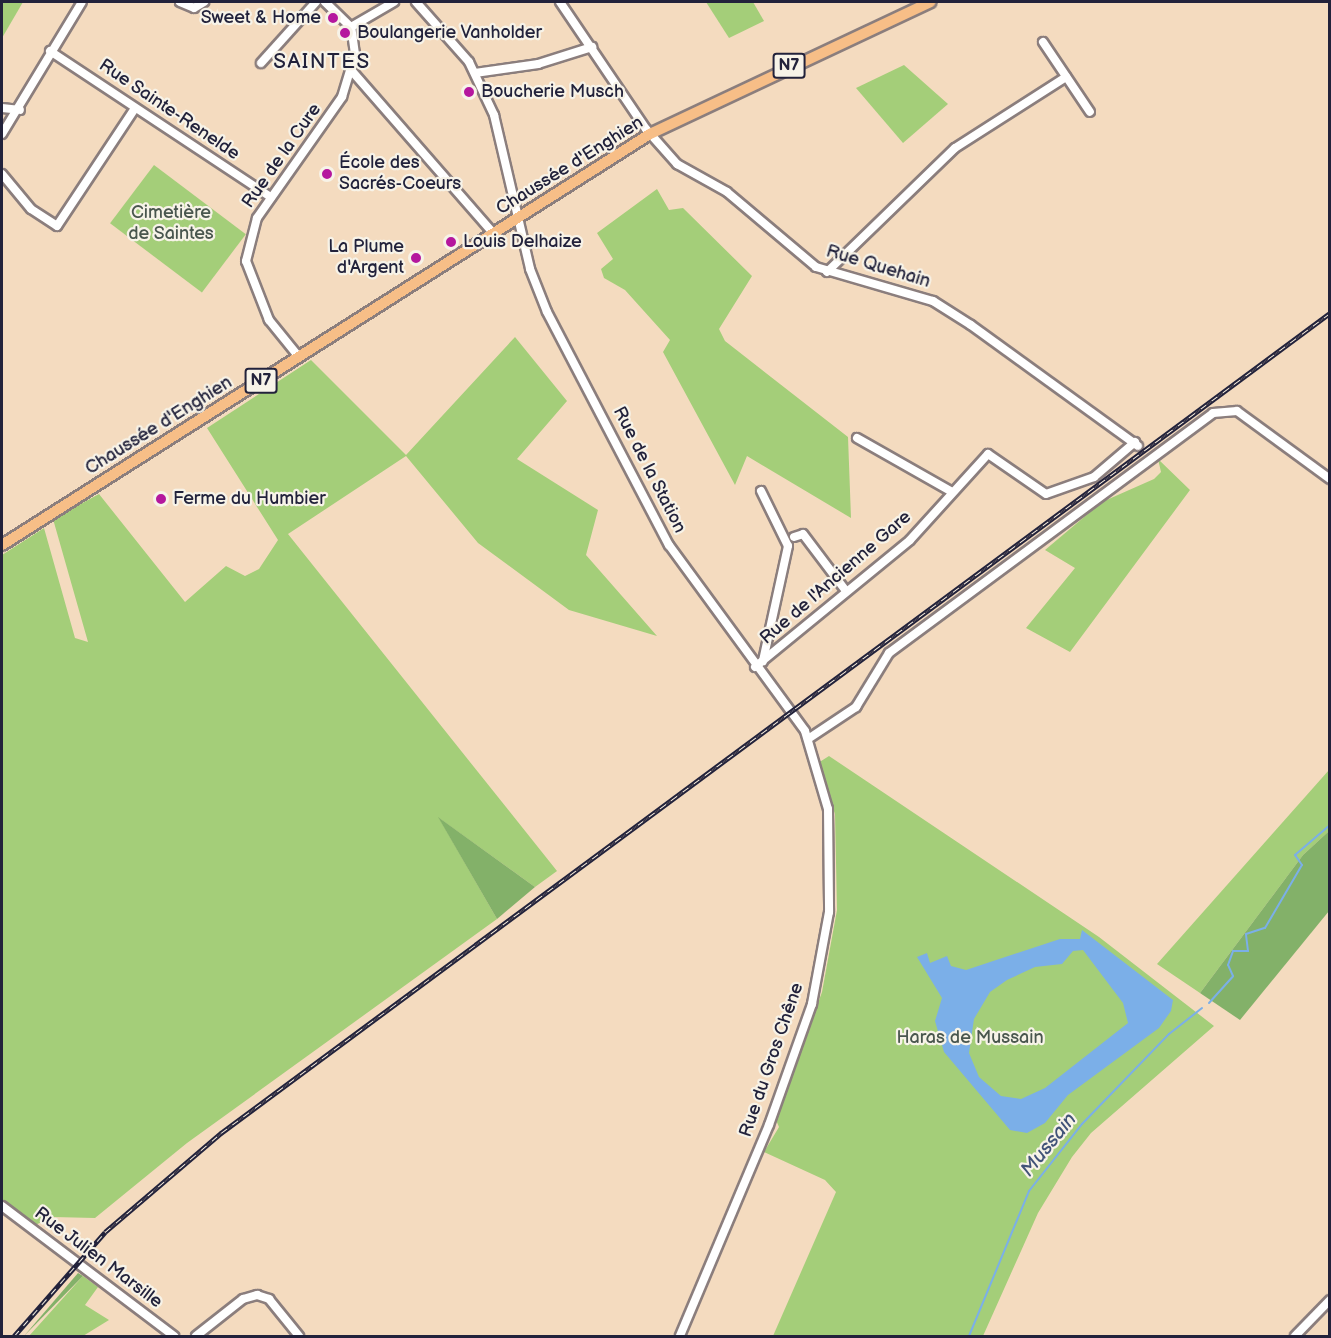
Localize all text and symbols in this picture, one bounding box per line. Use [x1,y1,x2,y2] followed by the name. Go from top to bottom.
[201,7,321,29] place label: Sweet & Home
[326,11,340,25] marker: Sweet & Home
[357,22,543,44] place label: Boulangerie Vanholder
[338,26,352,40] marker: Boulangerie Vanholder
[273,49,371,75] district label: SAINTES
[772,53,806,79] road number: N7
[94,55,244,165] street label: Rue Sainte-Renelde
[481,81,624,103] place label: Boucherie Musch
[462,85,476,99] marker: Boucherie Musch
[238,100,326,212] street label: Rue de la Cure
[493,112,647,220] street label: Chaussée d'Enghien
[339,153,461,195] place label: École des Sacrés-Coeurs
[320,167,334,181] marker: École des Sacrés-Coeurs
[128,203,214,246] park label: Cimetière de Saintes
[463,231,582,253] place label: Louis Delhaize
[444,235,458,249] marker: Louis Delhaize
[328,237,404,280] place label: La Plume d'Argent
[823,241,933,293] street label: Rue Quehain
[409,251,423,265] marker: La Plume d'Argent
[244,368,278,394] road number: N7
[82,372,236,480] street label: Chaussée d'Enghien
[608,403,690,537] street label: Rue de la Station
[173,488,326,510] place label: Ferme du Humbier
[154,492,168,506] marker: Ferme du Humbier
[756,506,916,650] street label: Rue de l'Ancienne Gare
[735,980,809,1140] street label: Rue du Gros Chêne
[896,1027,1044,1049] park label: Haras de Mussain
[1016,1108,1082,1182] water label: Mussain
[29,1203,167,1313] street label: Rue Julien Marsille

